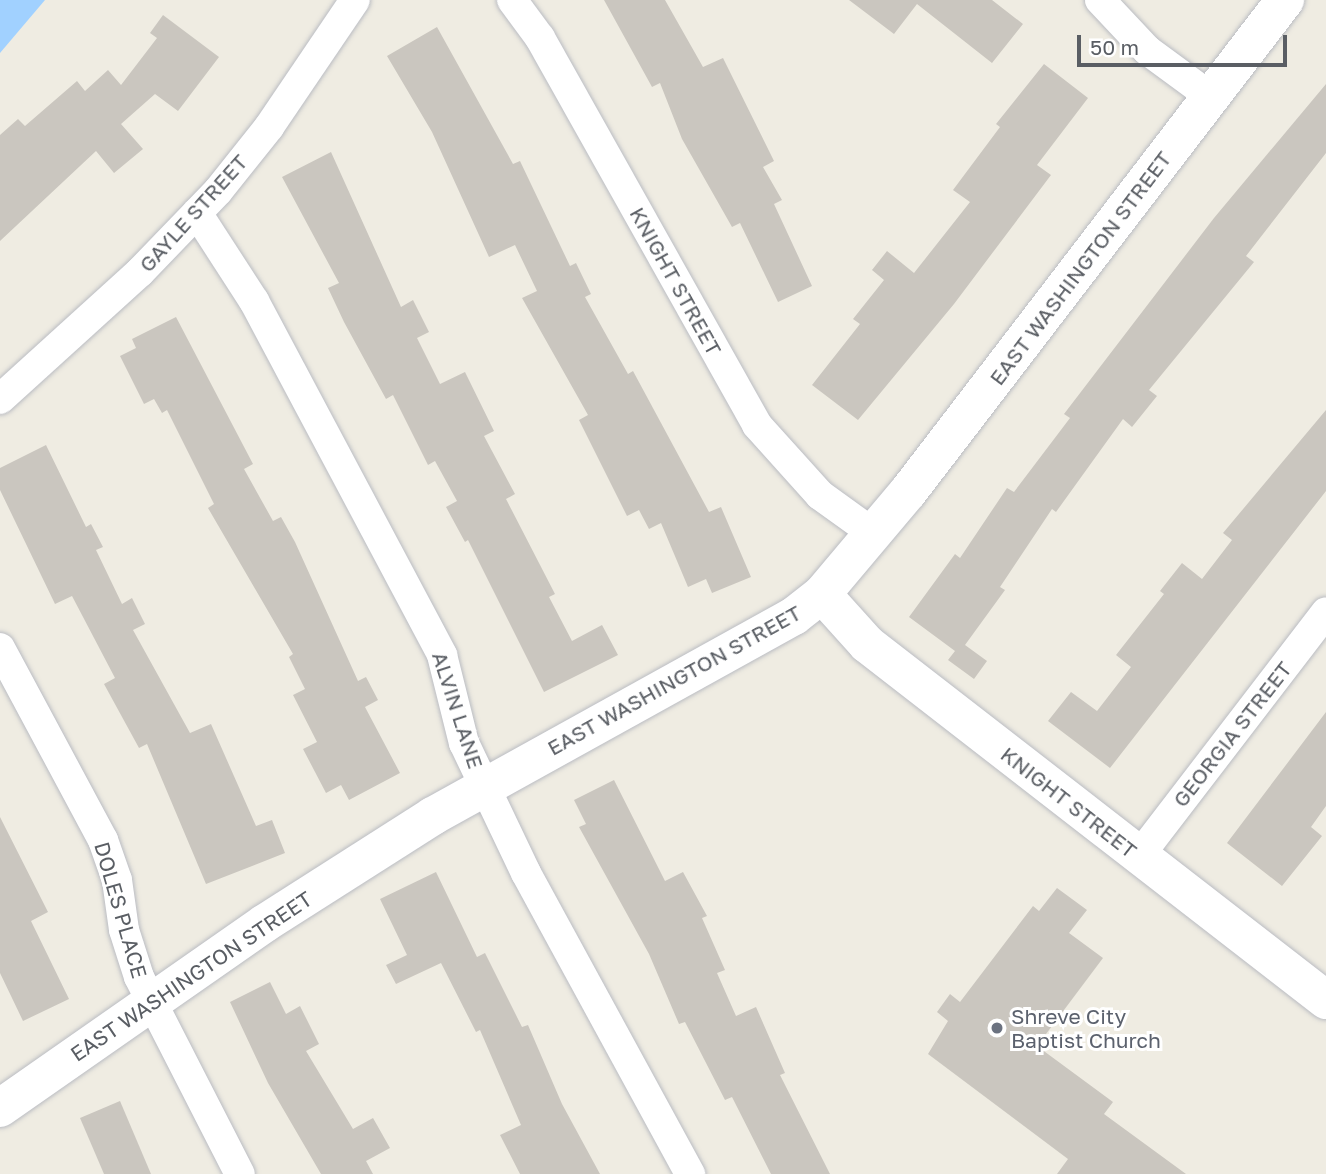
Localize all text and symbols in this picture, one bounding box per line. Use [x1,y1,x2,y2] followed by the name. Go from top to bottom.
[1081,21,1291,65] scale bar
[1090,34,1139,60] text: 50 m
[984,146,1176,390] street label: EAST WASHINGTON STREET
[134,149,252,277] street label: GAYLE STREET
[625,203,727,359] street label: KNIGHT STREET
[543,600,805,760] street label: EAST WASHINGTON STREET
[427,648,489,772] street label: ALVIN LANE
[1167,656,1297,812] street label: GEORGIA STREET
[996,741,1142,863] street label: KNIGHT STREET
[89,839,153,981] street label: DOLES PLACE
[65,886,317,1066] street label: EAST WASHINGTON STREET
[1011,1003,1161,1053] place label: Shreve City Baptist Church
[989,1020,1005,1036] marker: Shreve City Baptist Church

